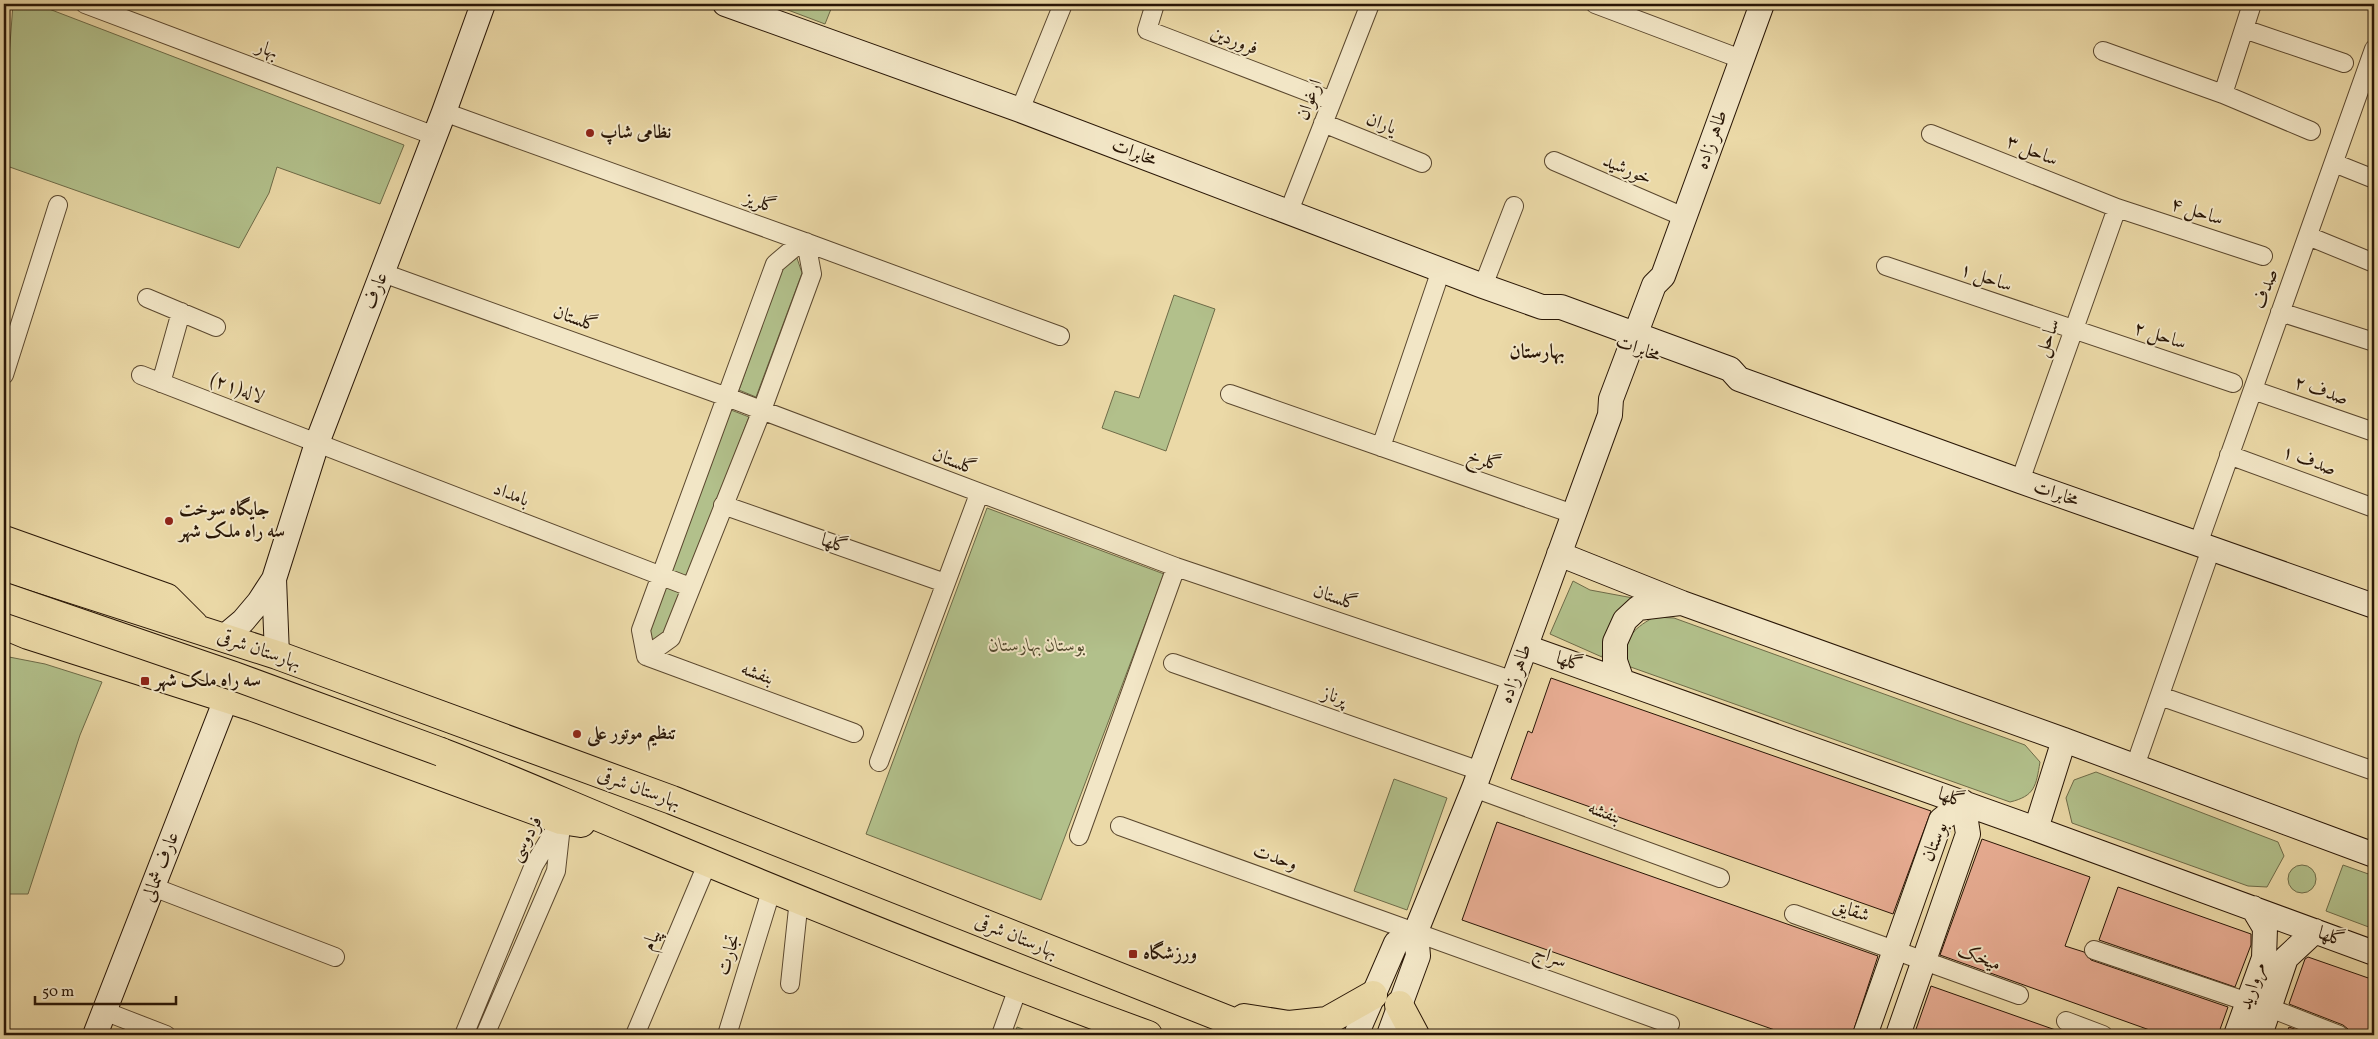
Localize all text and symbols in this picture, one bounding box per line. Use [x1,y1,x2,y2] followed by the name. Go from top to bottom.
[1206,20,1262,62] street label: فروردین
[250,33,282,66] street label: بهار
[1290,76,1330,124] street label: ارغوان
[1362,106,1401,142] street label: یاران
[1689,107,1735,173] street label: طاهر زاده
[600,120,672,146] place label: نظامی شاپ
[584,127,596,139] marker: نظامی شاپ
[2002,129,2062,173] street label: ساحل ۳
[1108,133,1161,174] street label: مخابرات
[1598,148,1656,192] street label: خورشید
[739,185,779,221] street label: گلریز
[2167,191,2227,233] street label: ساحل ۴
[1956,257,2016,299] street label: ساحل ۱
[2247,265,2285,313] street label: صدف
[357,269,395,313] street label: عارف
[549,299,601,339] street label: گلستان
[2029,315,2067,361] street label: ساحل
[2130,315,2190,357] street label: ساحل ۲
[1612,329,1665,369] street label: مخابرات
[1509,339,1565,367] district label: بهارستان
[206,367,268,411] street label: لاله(۲۱)
[2290,370,2352,412] street label: صدف ۲
[2278,439,2340,483] street label: صدف ۱
[928,442,980,482] street label: گلستان
[1463,443,1504,482] street label: گلرخ
[2030,474,2083,514] street label: مخابرات
[489,476,533,514] street label: بامداد
[177,496,285,545] place label: جایگاه سوخت سه راه ملک شهر
[163,515,175,527] marker: جایگاه سوخت سه راه ملک شهر
[817,527,851,561] street label: گلها
[1309,578,1361,618] street label: گلستان
[214,624,304,676] street label: بهارستان شرقی
[989,633,1086,659] park label: بوستان بهارستان
[1493,641,1539,707] street label: طاهر زاده
[1552,645,1586,679] street label: گلها
[737,656,777,692] street label: بنفشه
[153,668,261,694] place label: سه راه ملک شهر
[139,675,151,687] marker: سه راه ملک شهر
[1316,680,1351,714] street label: پرناز
[586,721,677,751] place label: تنظیم موتور علی
[571,728,583,740] marker: تنظیم موتور علی
[594,762,684,816] street label: بهارستان شرقی
[1934,781,1968,815] street label: گلها
[1584,795,1624,831] street label: بنفشه
[503,811,549,867] street label: فردوسی
[1915,818,1955,866] street label: بوستان
[136,828,186,906] street label: عارف شمالی
[1249,838,1301,878] street label: وحدت
[1829,893,1873,929] street label: شقایق
[971,909,1061,965] street label: بهارستان شرقی
[2314,920,2348,954] street label: گلها
[636,925,670,956] street label: پیام
[710,931,748,979] street label: تجارت
[1953,938,2005,978] street label: میخک
[1529,939,1570,978] street label: سراج
[1143,940,1197,967] place label: ورزشگاه
[1127,948,1139,960] marker: ورزشگاه
[2233,959,2273,1013] street label: مروارید
[35,974,176,1006] scale bar
[42,982,74,1003] text: 50 m

